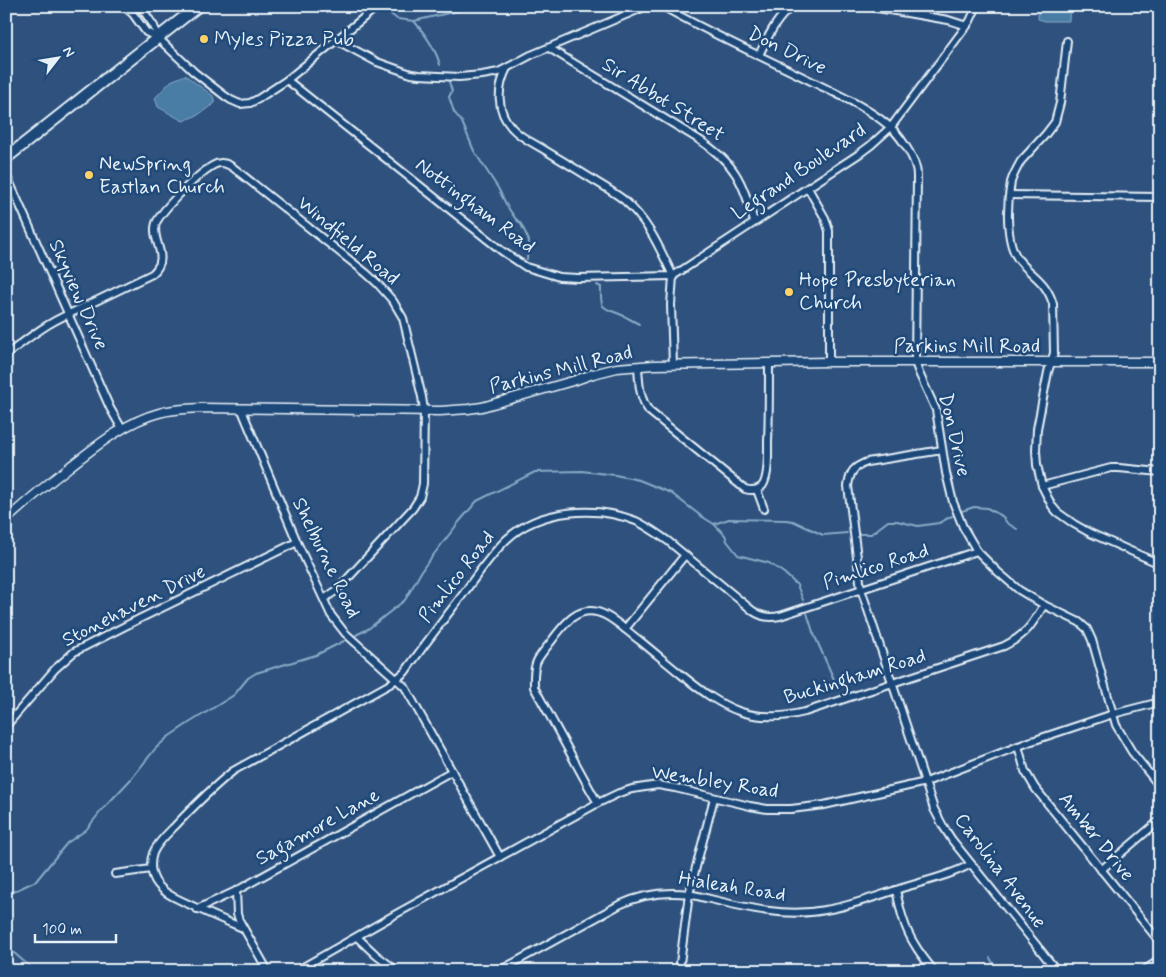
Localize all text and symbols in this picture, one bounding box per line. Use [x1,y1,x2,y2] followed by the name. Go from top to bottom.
[743,20,831,82] street label: Don Drive
[214,26,354,53] place label: Myles Pizza Pub
[32,32,82,82] north arrow
[198,33,210,45] marker: Myles Pizza Pub
[58,43,78,60] text: N
[596,51,730,149] street label: Sir Abbot Street
[727,117,873,229] street label: Legrand Boulevard
[99,151,225,201] place label: NewSpring Eastlan Church
[408,152,541,262] street label: Nottingham Road
[83,169,95,181] marker: NewSpring Eastlan Church
[291,190,405,292] street label: Windfield Road
[42,235,114,355] street label: Skyview Drive
[799,267,956,317] place label: Hope Presbyterian Church
[783,286,795,298] marker: Hope Presbyterian Church
[894,333,1040,360] street label: Parkins Mill Road
[487,339,635,401] street label: Parkins Mill Road
[931,391,977,479] street label: Don Drive
[285,493,367,623] street label: Shelburne Road
[413,525,501,629] street label: Pimlico Road
[820,537,932,597] street label: Pimlico Road
[58,558,210,654] street label: Stonehaven Drive
[781,643,930,713] street label: Buckingham Road
[650,759,780,805] street label: Wembley Road
[251,782,386,874] street label: Sagamore Lane
[1052,787,1140,887] street label: Amber Drive
[948,808,1052,934] street label: Carolina Avenue
[676,865,788,909] street label: Hialeah Road
[35,912,116,944] scale bar
[42,920,82,940] text: 100 m

